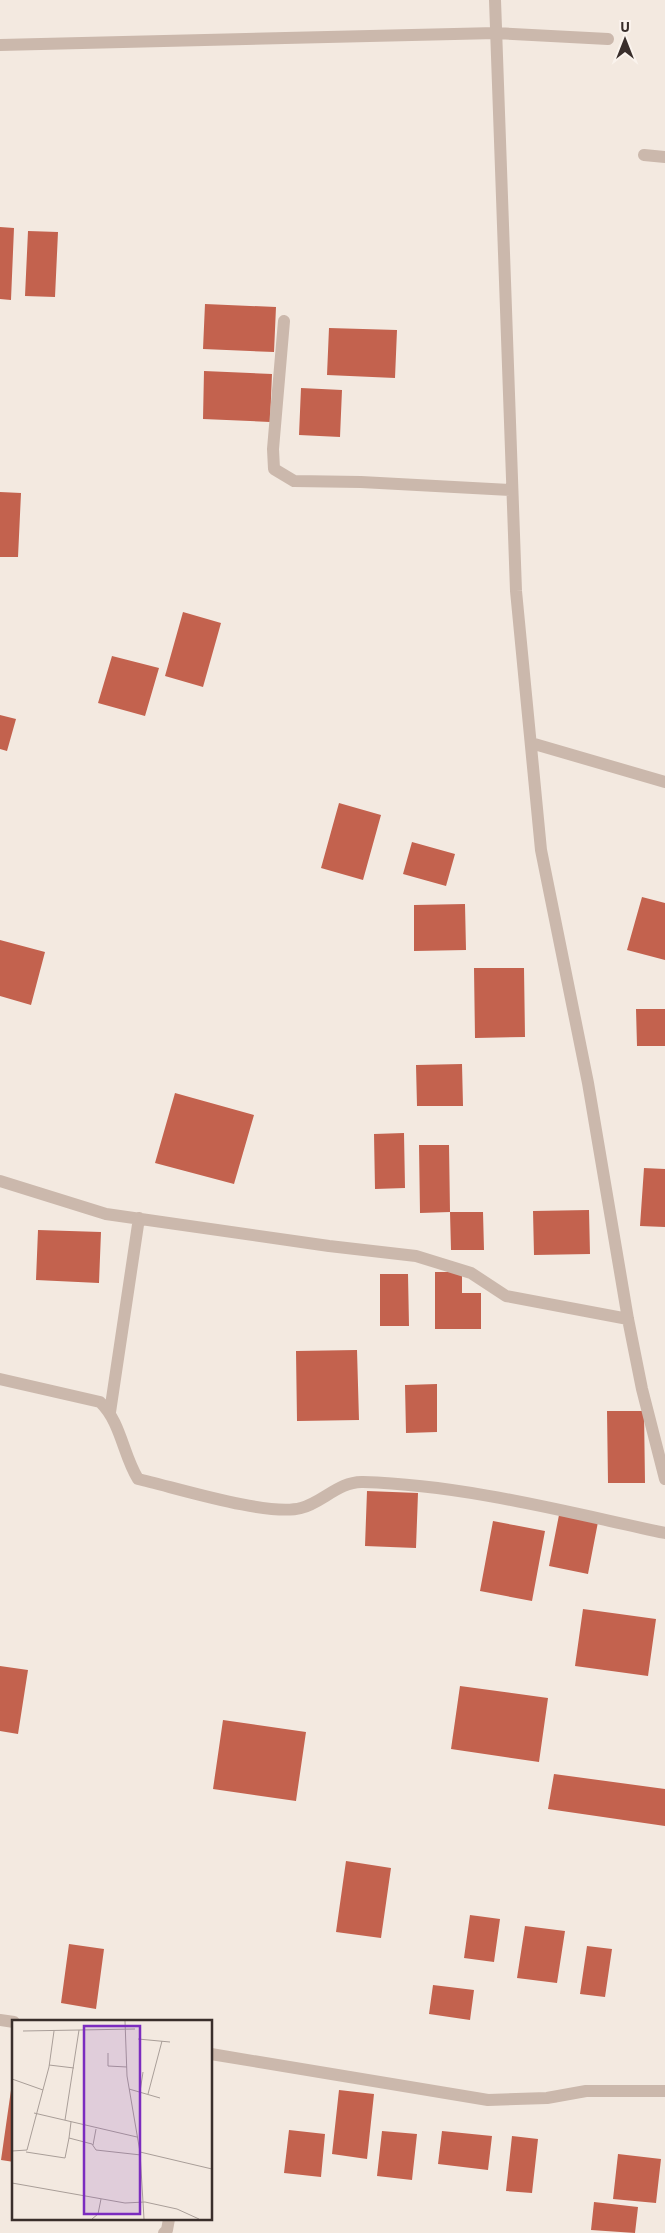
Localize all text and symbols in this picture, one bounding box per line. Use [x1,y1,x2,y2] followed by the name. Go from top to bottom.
[600,15,650,65] north arrow
[620,18,630,36] text: U
[12,2020,212,2220] inset map

